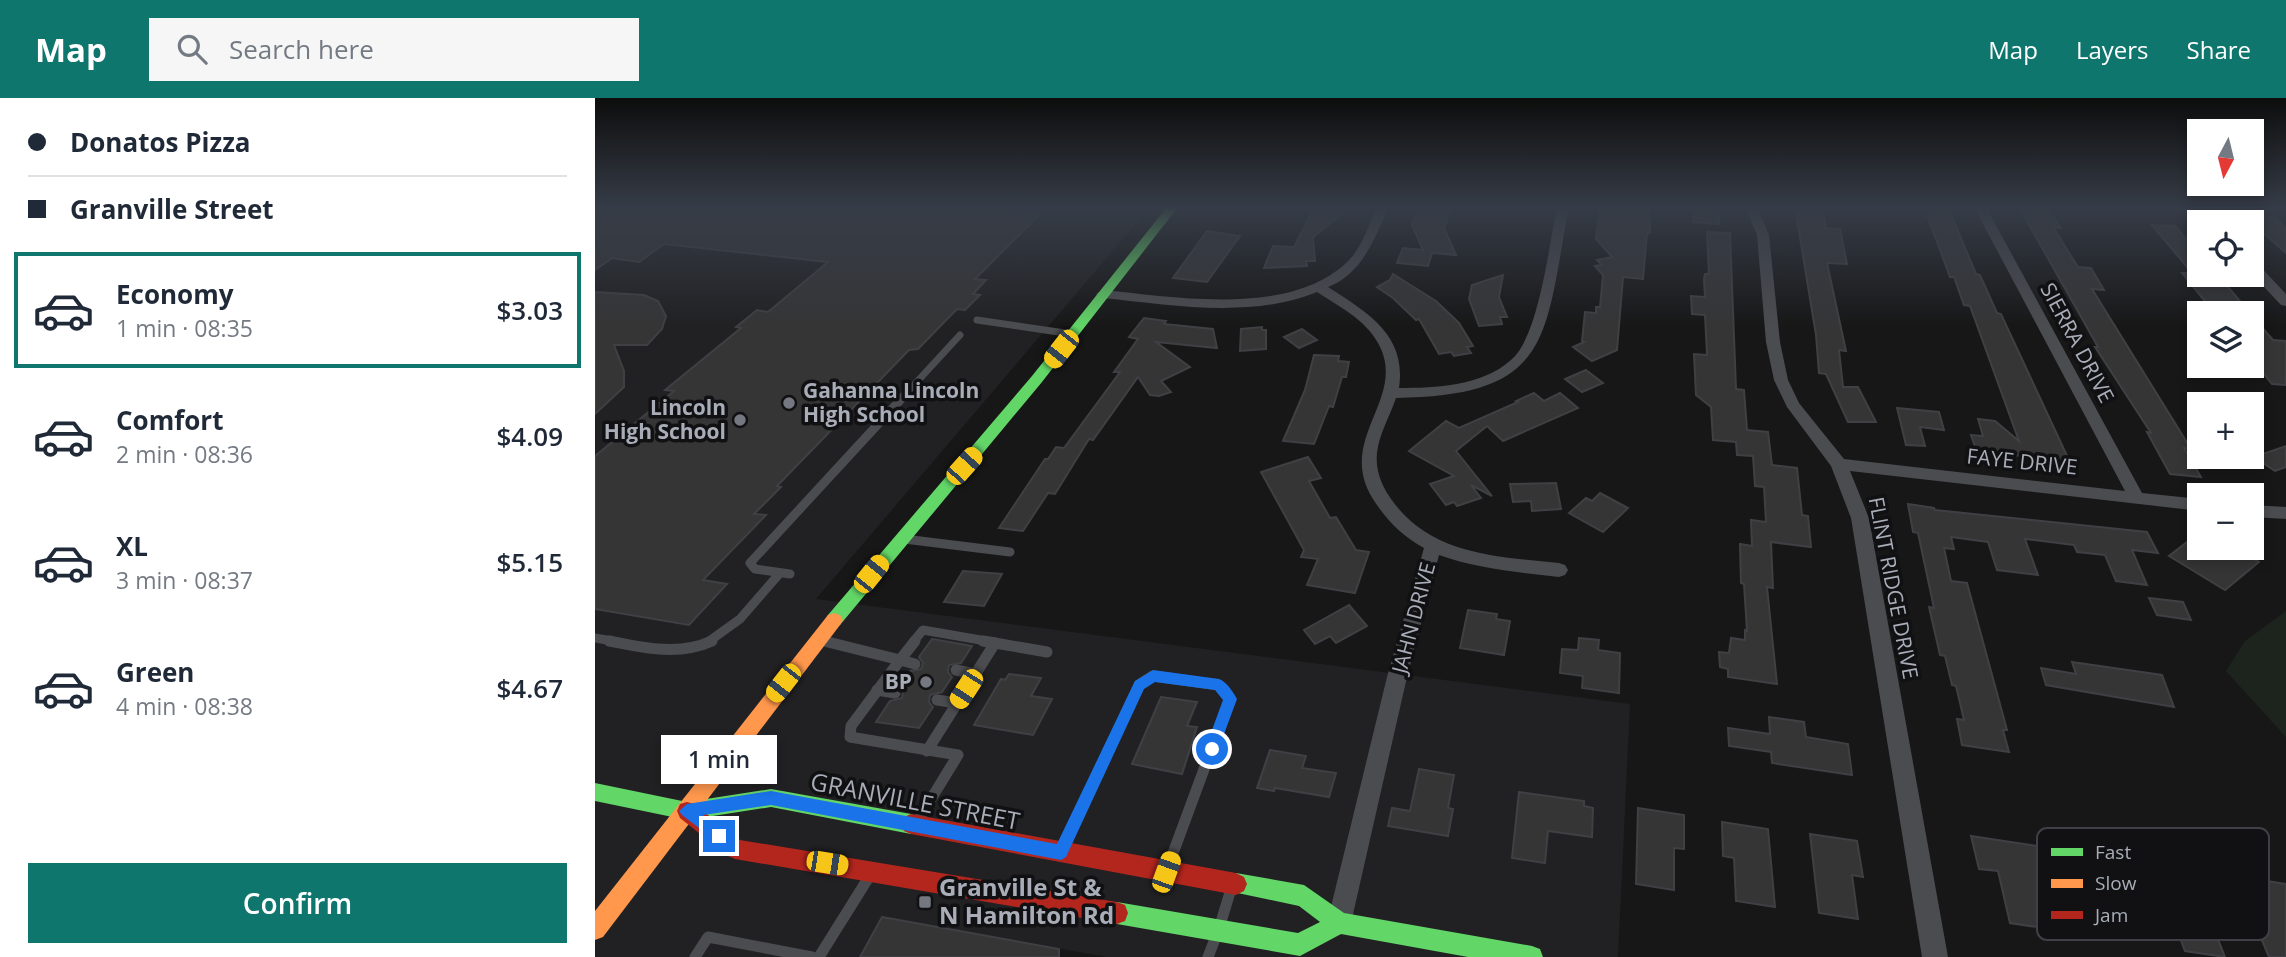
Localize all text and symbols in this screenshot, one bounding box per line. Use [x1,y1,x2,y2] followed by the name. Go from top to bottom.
[149,18,639,81] search box
[35,27,107,72] text: Map
[173,30,211,68] icon: search
[229,31,374,67] text: Search here
[1988,33,2038,66] text: Map
[2076,33,2149,66] text: Layers
[2187,33,2251,66] text: Share
[2187,119,2265,196] north arrow
[2187,119,2264,560] map controls
[70,124,251,160] text: Donatos Pizza
[70,191,274,227] text: Granville Street
[2187,210,2264,287] button: locate
[116,276,234,312] text: Economy
[2035,278,2121,407] street label: SIERRA DRIVE
[32,279,95,342] icon: car
[496,292,563,328] text: $3.03
[2187,301,2264,378] button: layers
[116,312,253,344] text: 1 min · 08:35
[1040,326,1083,372] car
[803,376,979,428] place label: Gahanna Lincoln High School
[2187,392,2264,469] button: +
[604,393,726,445] place label: Lincoln High School
[781,395,797,411] marker: Gahanna Lincoln High School
[116,402,223,438] text: Comfort
[32,405,95,468] icon: car
[732,412,748,428] marker: Lincoln High School
[496,418,563,454] text: $4.09
[116,438,253,470] text: 2 min · 08:36
[1965,441,2079,481] street label: FAYE DRIVE
[943,443,986,489] car
[2187,483,2264,560] button: −
[1863,494,1925,681] street label: FLINT RIDGE DRIVE
[116,528,148,564] text: XL
[32,531,95,594] icon: car
[496,544,563,580] text: $5.15
[850,551,893,597] car
[1384,559,1441,678] street label: JAHN DRIVE
[116,564,253,596] text: 3 min · 08:37
[116,654,194,690] text: Green
[32,657,95,720] icon: car
[762,660,805,706] car
[946,666,987,712] car
[885,667,912,695] place label: BP
[496,670,563,706] text: $4.67
[918,674,934,690] marker: BP
[116,690,253,722] text: 4 min · 08:38
[1196,733,1228,765] route start
[661,734,777,784] callout: 1 min
[688,743,750,775] text: 1 min
[808,764,1023,837] street label: GRANVILLE STREET
[703,820,735,852] route end
[2037,828,2269,940] legend
[2095,839,2131,865] text: Fast
[805,849,850,877] car
[1149,849,1184,895] car
[28,863,567,943] button: Confirm
[939,870,1114,931] place label: Granville St & N Hamilton Rd
[2095,870,2137,896] text: Slow
[917,894,933,910] marker: Granville St & N Hamilton Rd
[2093,902,2128,928] text: Jam

